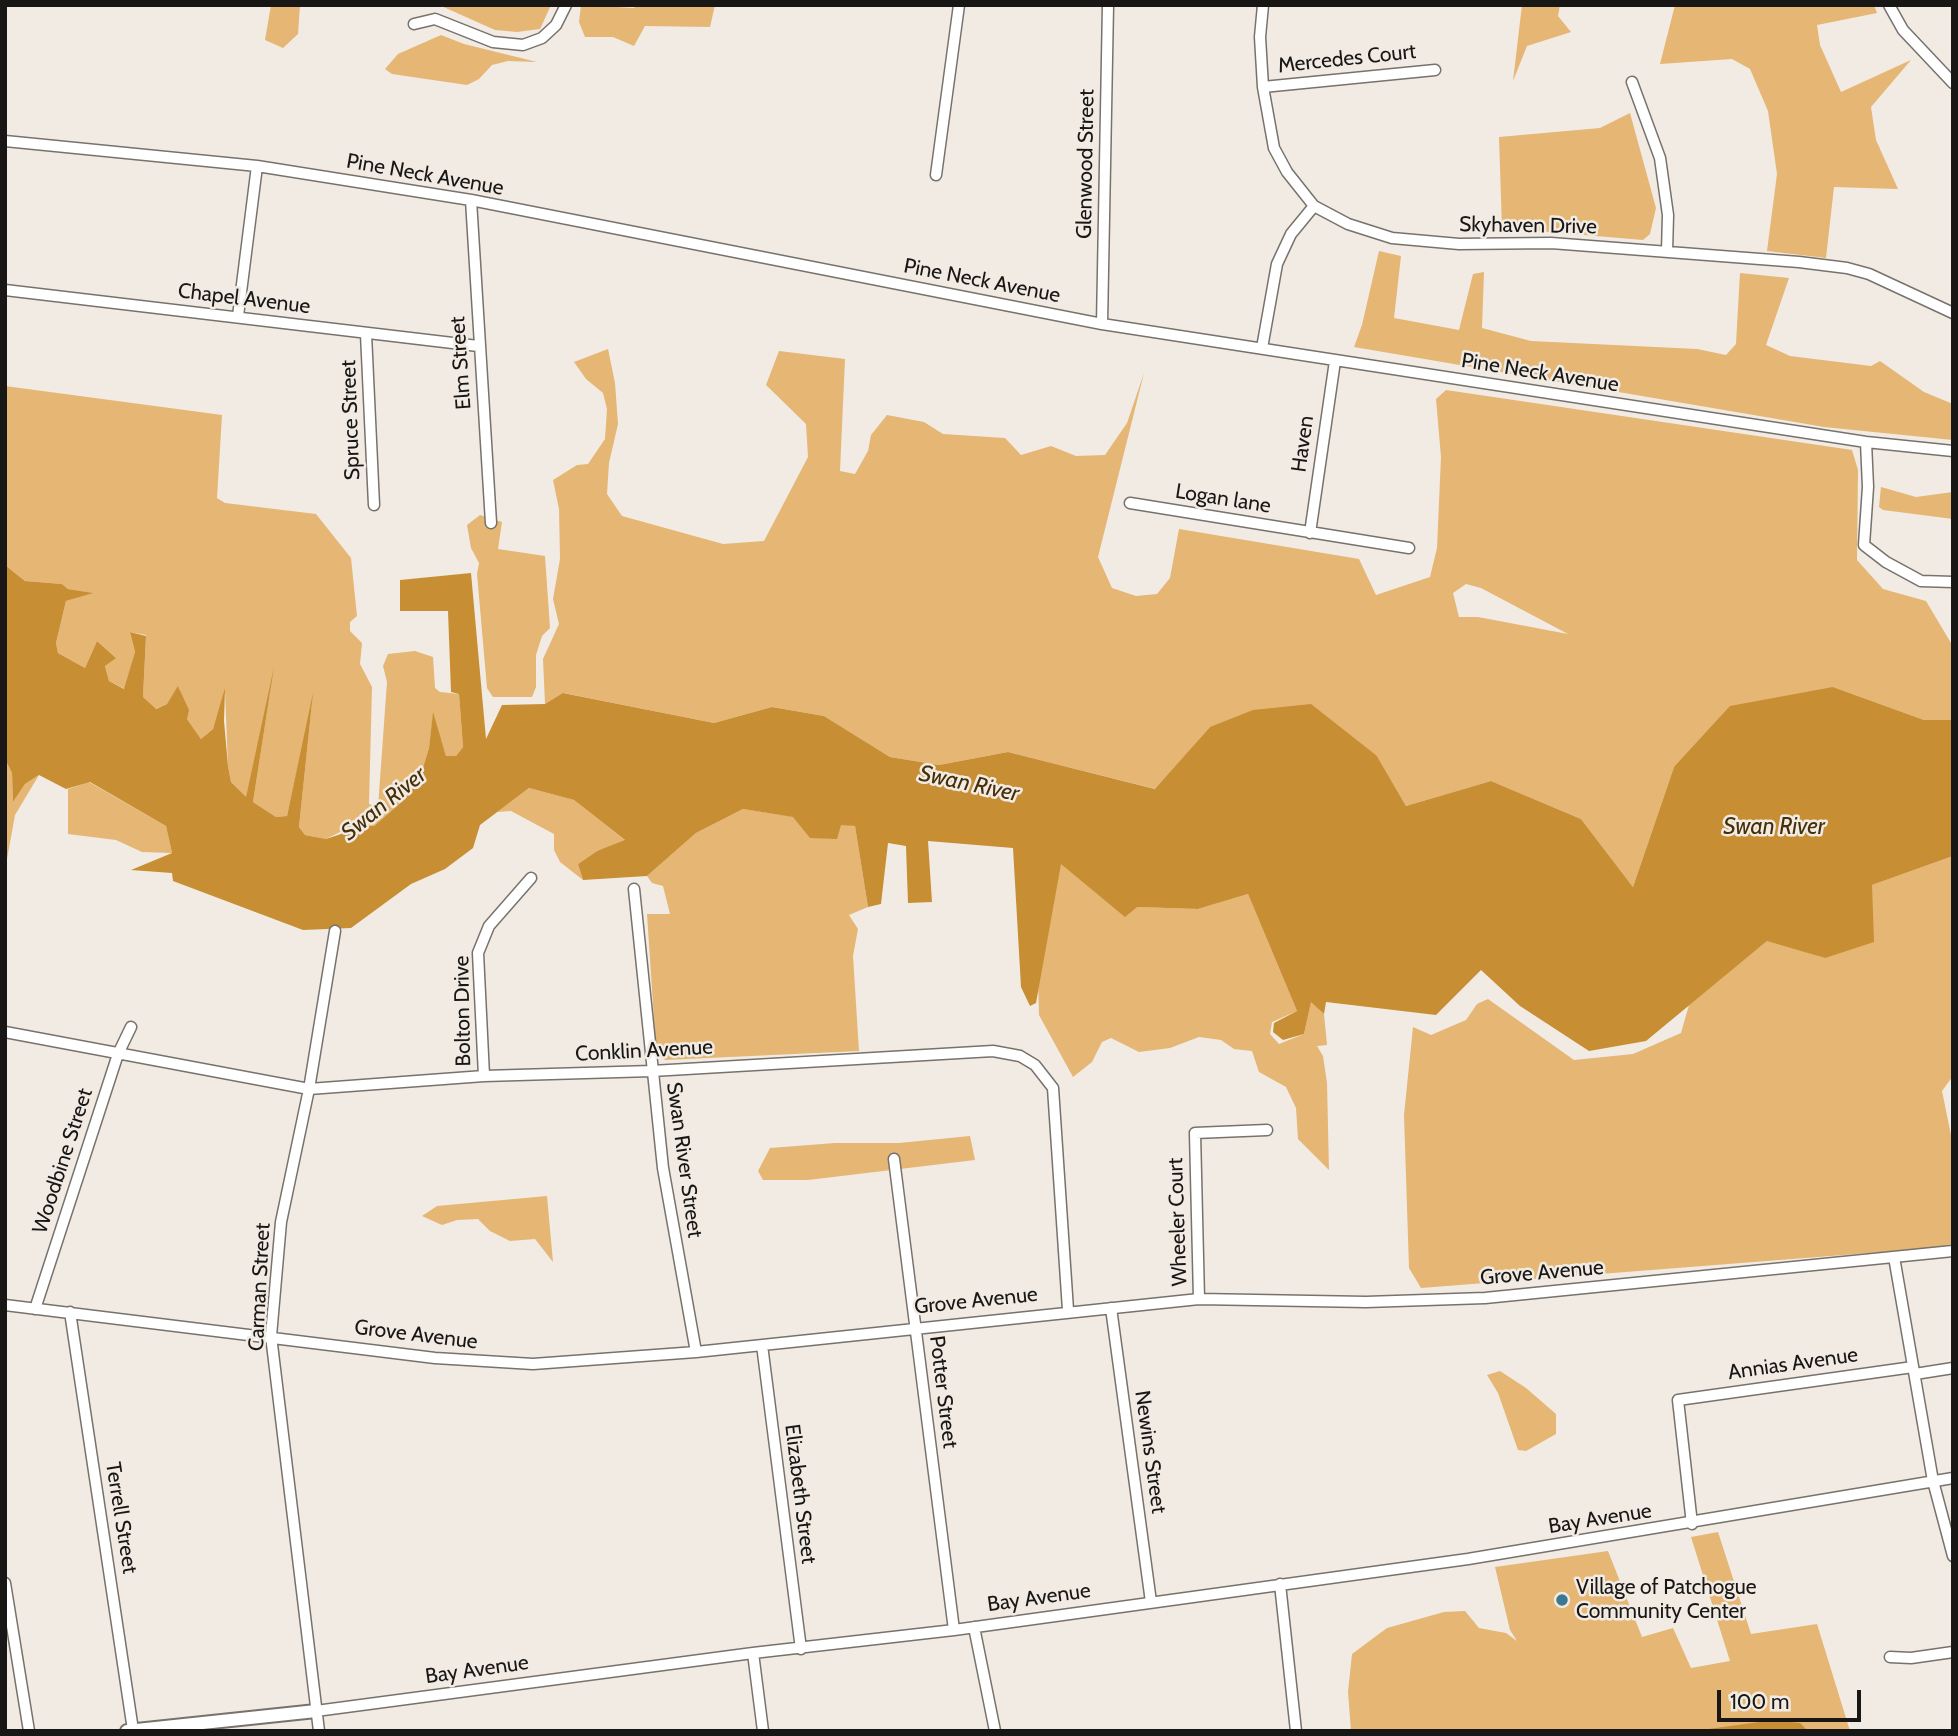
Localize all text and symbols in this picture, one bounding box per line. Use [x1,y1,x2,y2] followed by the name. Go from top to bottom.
[1277,39,1417,79] street label: Mercedes Court
[1072,89,1100,239] street label: Glenwood Street
[344,149,506,201] street label: Pine Neck Avenue
[1459,212,1597,240] street label: Skyhaven Drive
[902,253,1062,309] street label: Pine Neck Avenue
[176,278,312,320] street label: Chapel Avenue
[445,315,477,411] street label: Elm Street
[1459,348,1621,398] street label: Pine Neck Avenue
[336,359,366,481] street label: Spruce Street
[1287,414,1319,474] street label: Haven
[1173,479,1273,519] street label: Logan lane
[917,760,1021,808] water label: Swan River
[336,761,432,847] water label: Swan River
[1723,813,1825,841] water label: Swan River
[449,955,477,1067] street label: Bolton Drive
[575,1035,713,1067] street label: Conklin Avenue
[661,1081,707,1239] street label: Swan River Street
[28,1085,98,1237] street label: Woodbine Street
[1163,1157,1193,1287] street label: Wheeler Court
[244,1222,276,1352] street label: Carman Street
[1479,1255,1605,1291] street label: Grove Avenue
[913,1282,1039,1320] street label: Grove Avenue
[353,1315,479,1355] street label: Grove Avenue
[924,1334,962,1450] street label: Potter Street
[1726,1342,1860,1386] street label: Annias Avenue
[1129,1389,1171,1515] street label: Newins Street
[779,1423,821,1565] street label: Elizabeth Street
[100,1460,142,1576] street label: Terrell Street
[1547,1498,1653,1540] street label: Bay Avenue
[1576,1575,1756,1625] place label: Village of Patchogue Community Center
[986,1578,1092,1618] street label: Bay Avenue
[1554,1592,1570,1608] marker: Village of Patchogue Community Center
[424,1650,530,1690] street label: Bay Avenue
[1720,1676,1864,1720] scale bar
[1730,1689,1789,1714] text: 100 m

